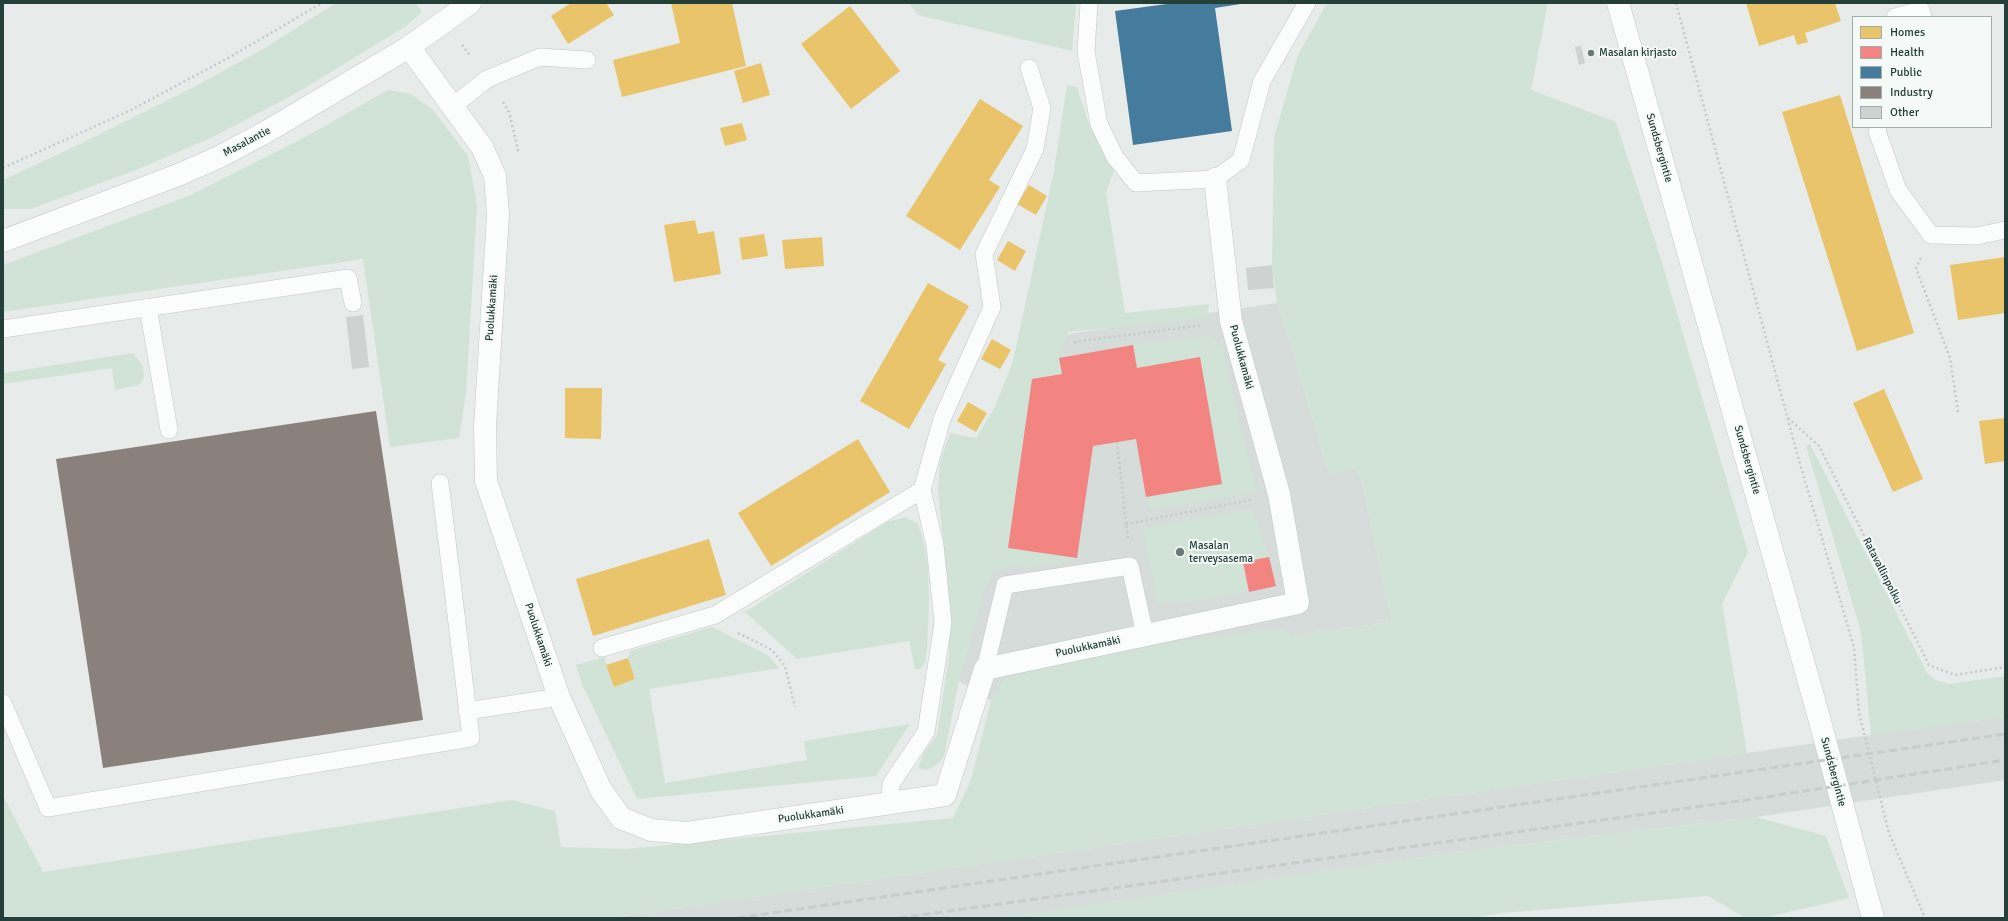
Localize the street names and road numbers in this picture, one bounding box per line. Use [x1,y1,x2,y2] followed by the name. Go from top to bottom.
[1643,112,1675,184] street label: Sundsbergintie
[221,124,273,160] street label: Masalantie
[483,274,501,342] street label: Puolukkamäki
[1226,323,1256,391] street label: Puolukkamäki
[1731,424,1763,496] street label: Sundsbergintie
[1860,535,1904,607] street label: Ratavallinpolku
[521,601,555,669] street label: Puolukkamäki
[1054,634,1122,660] street label: Puolukkamäki
[1817,736,1849,808] street label: Sundsbergintie
[777,804,845,826] street label: Puolukkamäki

